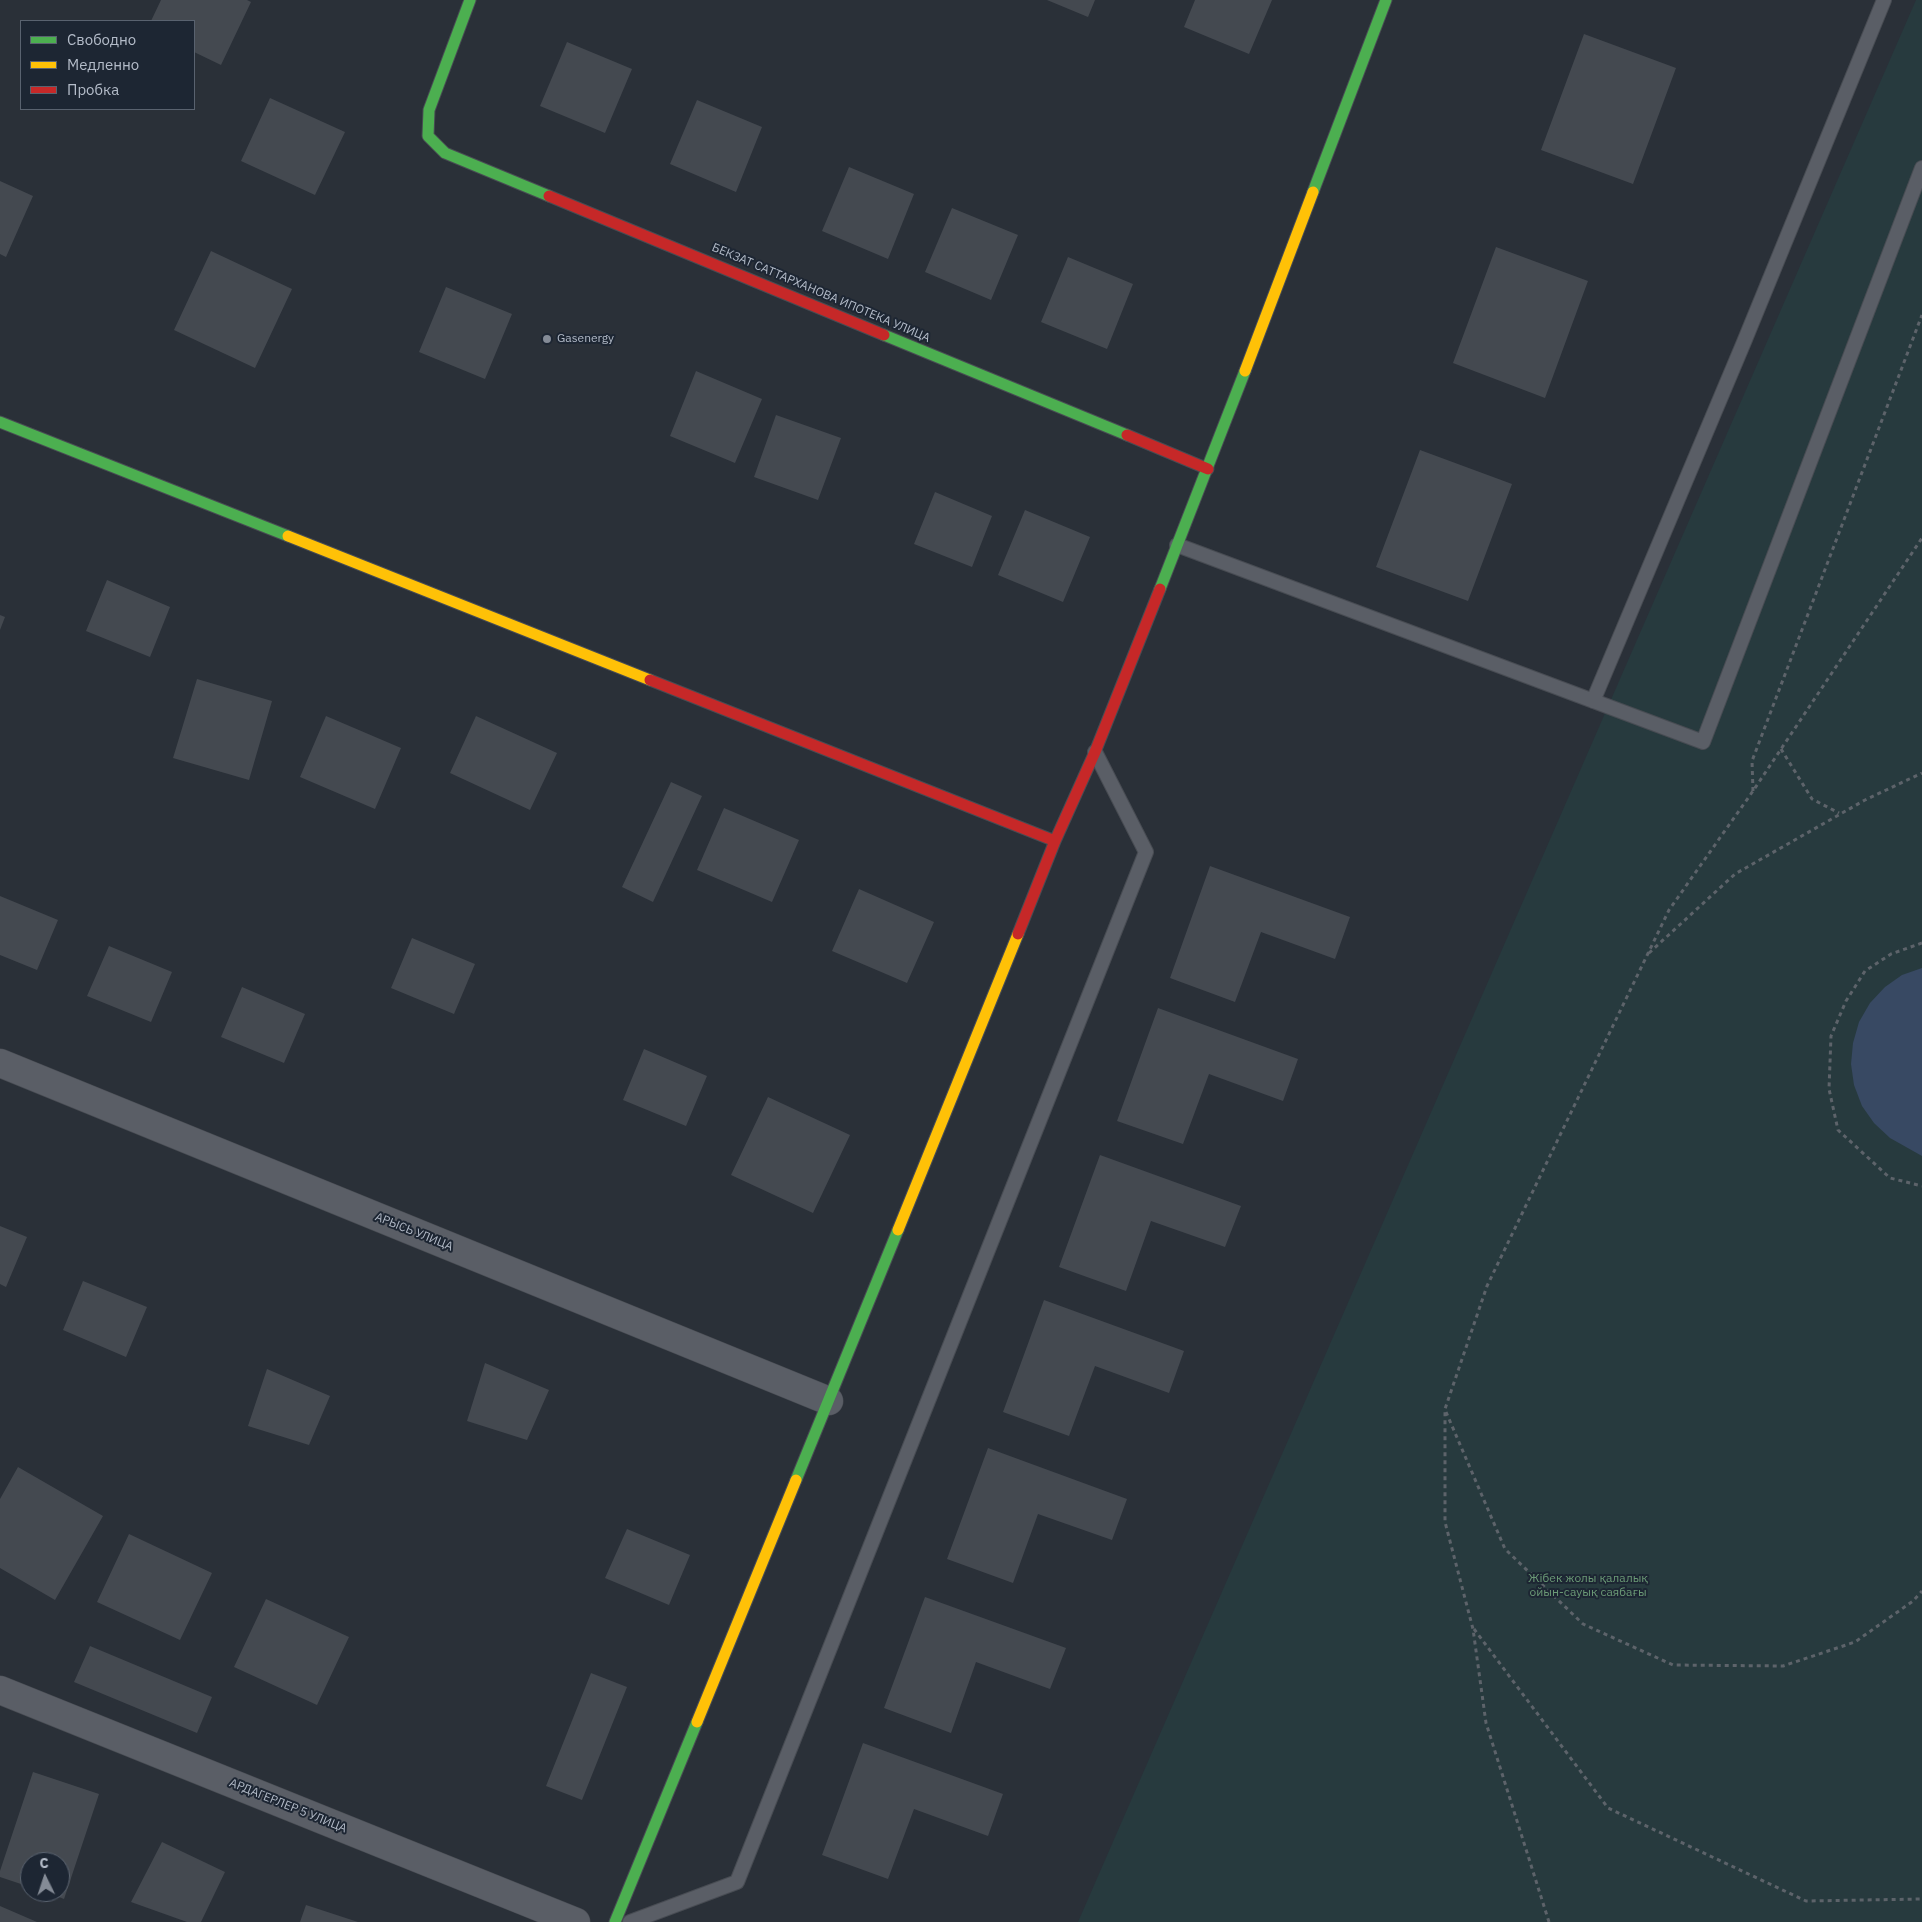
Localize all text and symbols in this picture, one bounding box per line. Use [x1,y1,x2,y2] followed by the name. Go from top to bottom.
[20,20,195,110] legend
[67,30,136,49] text: Свободно
[67,55,139,74] text: Медленно
[67,80,119,99] text: Пробка
[710,240,932,346] street label: БЕКЗАТ САТТАРХАНОВА ИПОТЕКА УЛИЦА
[557,332,614,346] place label: Gasenergy
[541,333,553,345] marker: Gasenergy
[373,1210,455,1254] street label: АРЫСЬ УЛИЦА
[1528,1572,1648,1600] park label: Жібек жолы қалалық ойын-сауық саябағы
[227,1776,349,1836] street label: АРДАГЕРЛЕР 5 УЛИЦА
[20,1852,70,1902] north arrow
[39,1854,49,1872] text: С

